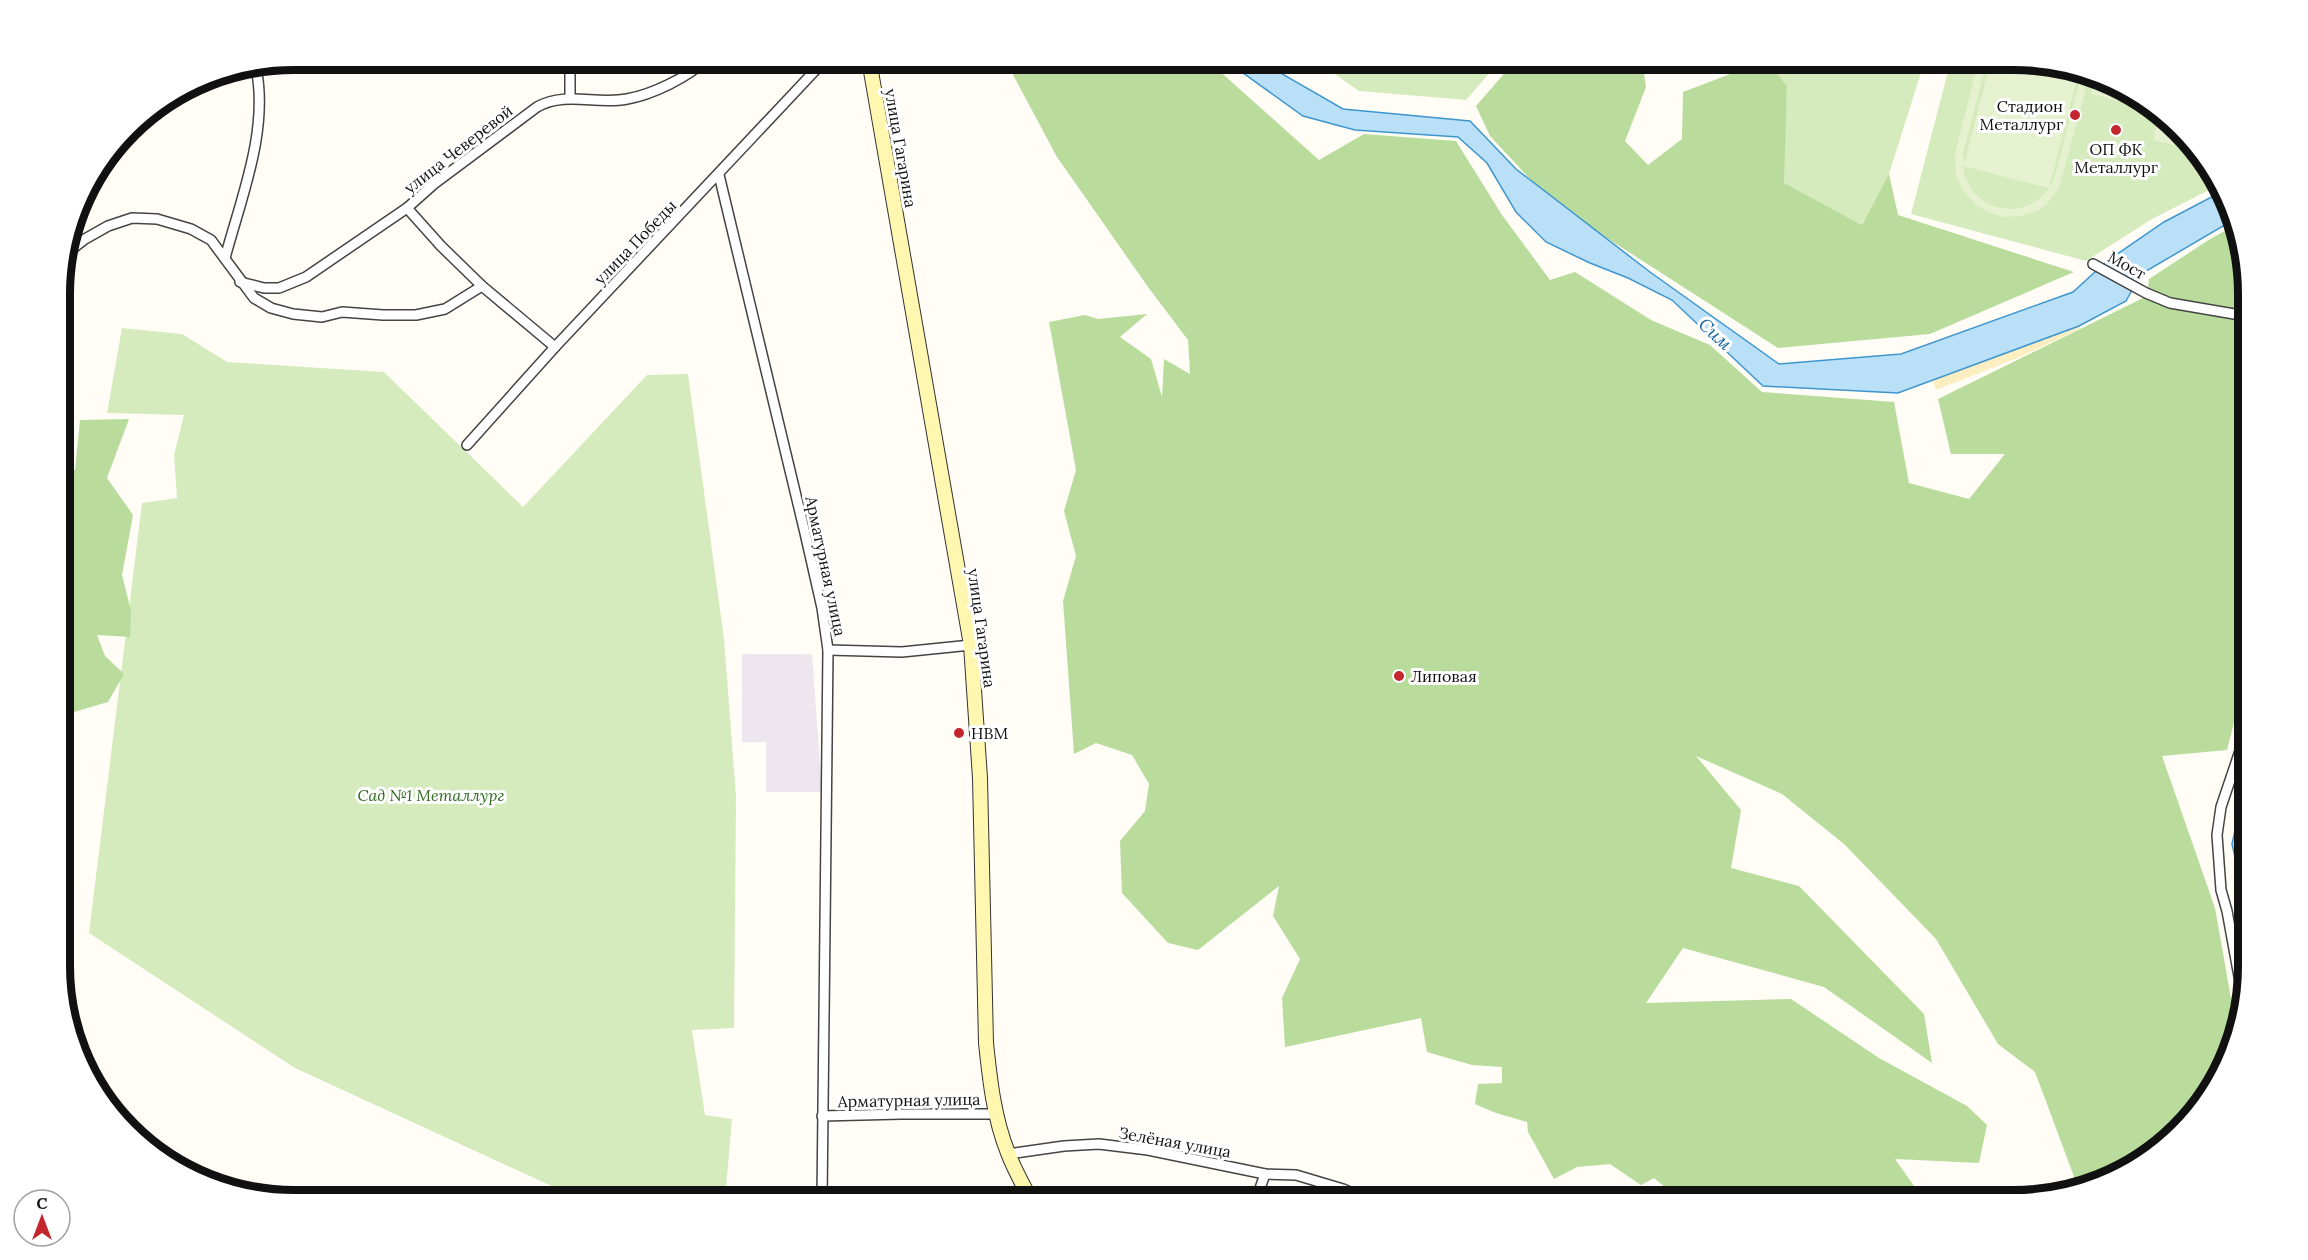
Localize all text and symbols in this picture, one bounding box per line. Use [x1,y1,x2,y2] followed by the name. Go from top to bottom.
[881,87,921,209] street label: улица Гагарина
[1980,96,2063,134] place label: Стадион Металлург
[400,100,516,198] street label: улица Чеверевой
[2068,108,2082,122] marker: Стадион Металлург
[2109,123,2123,137] marker: ОП ФК Металлург
[2074,139,2158,177] place label: ОП ФК Металлург
[590,195,681,289] street label: улица Победы
[2104,246,2150,284] street label: Мост
[1694,313,1737,355] water label: Сим
[801,493,851,638] street label: Арматурная улица
[964,567,1000,689] street label: улица Гагарина
[1411,666,1477,686] place label: Липовая
[1392,669,1406,683] marker: Липовая
[971,723,1008,743] place label: НВМ
[952,726,966,740] marker: НВМ
[358,785,504,805] park label: Сад №1 Металлург
[836,1089,981,1111] street label: Арматурная улица
[1117,1122,1233,1162] street label: Зелёная улица
[12,1188,72,1248] north arrow
[36,1193,48,1213] text: С

